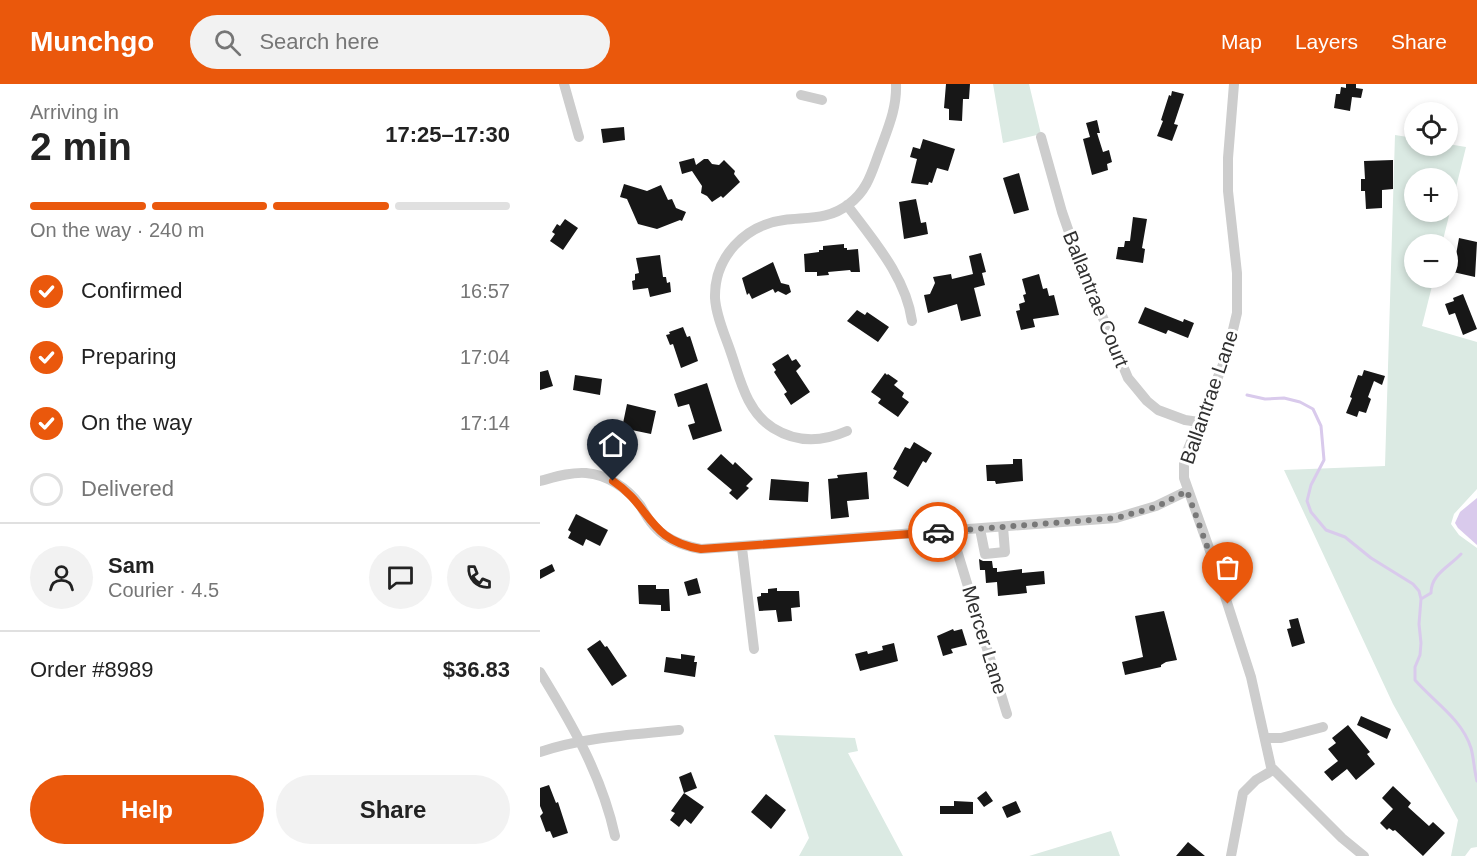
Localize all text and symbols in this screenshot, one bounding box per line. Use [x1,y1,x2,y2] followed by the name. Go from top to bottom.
[190,15,610,69] search box
[30,26,154,57] text: Munchgo
[211,26,244,59] icon: search
[259,29,379,54] text: Search here
[1221,30,1262,53] text: Map
[1295,30,1358,53] text: Layers
[1391,30,1447,53] text: Share
[30,101,119,123] text: Arriving in
[1404,102,1458,288] map controls
[1404,102,1458,156] button: locate
[385,122,510,147] text: 17:25–17:30
[30,125,132,168] text: 2 min
[1404,168,1458,222] button: +
[30,219,205,241] text: On the way · 240 m
[1059,228,1133,371] street label: Ballantrae Court
[1404,234,1458,288] button: −
[30,275,63,308] icon: check
[81,278,182,303] text: Confirmed
[460,280,510,302] text: 16:57
[1176,327,1242,467] street label: Ballantrae Lane
[30,341,63,374] icon: check
[81,344,176,369] text: Preparing
[460,346,510,368] text: 17:04
[30,407,63,440] icon: check
[81,410,192,435] text: On the way
[460,412,510,434] text: 17:14
[587,419,638,481] pin
[596,428,629,461] icon: home
[81,476,174,501] text: Delivered
[908,502,968,562] courier
[922,516,955,549] icon: car
[1202,542,1253,604] pin
[30,546,93,609] button: person
[369,546,432,609] button: chat
[447,546,510,609] button: phone
[1211,551,1244,584] icon: bag
[108,553,154,578] text: Sam
[108,579,219,601] text: Courier · 4.5
[958,583,1012,697] street label: Mercer Lane
[30,657,154,682] text: Order #8989
[443,657,510,682] text: $36.83
[30,775,264,844] button: Help
[276,775,510,844] button: Share

